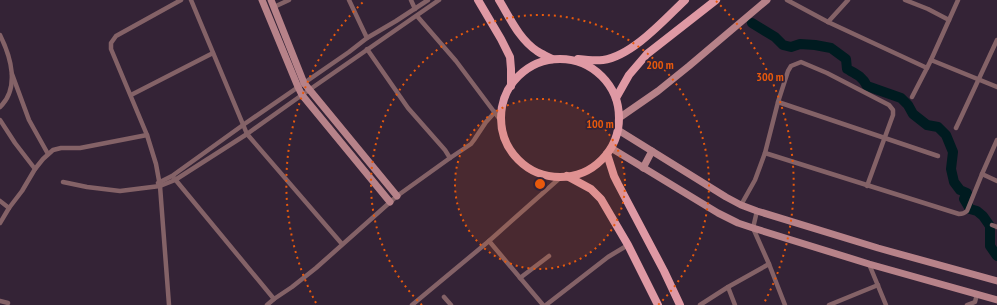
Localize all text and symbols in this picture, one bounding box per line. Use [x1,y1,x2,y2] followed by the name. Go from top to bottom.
[646,57,674,72] text: 200 m
[756,69,784,84] text: 300 m
[586,116,614,131] text: 100 m
[533,177,547,191] centre of rings

